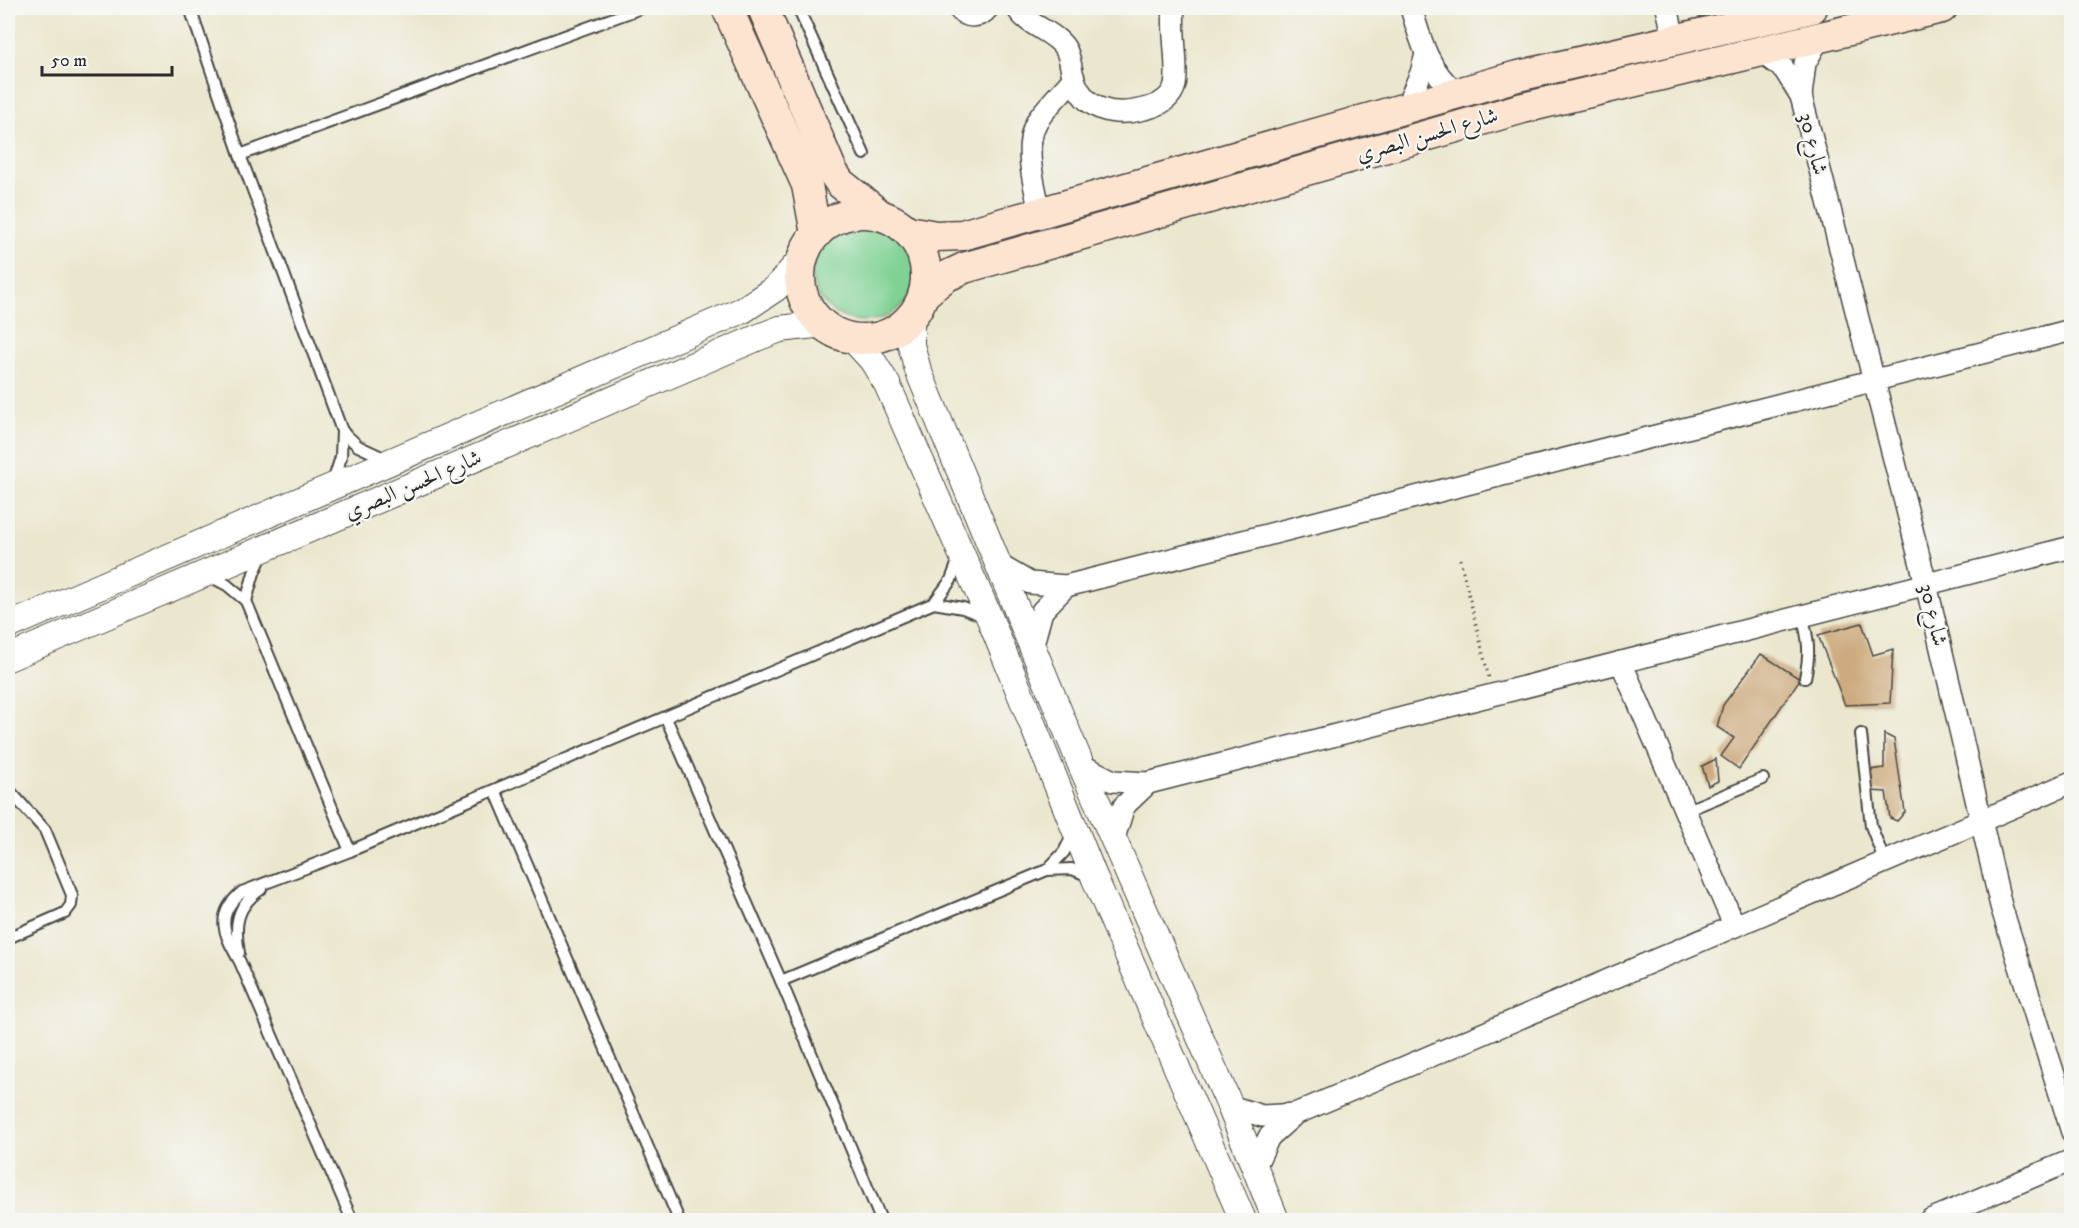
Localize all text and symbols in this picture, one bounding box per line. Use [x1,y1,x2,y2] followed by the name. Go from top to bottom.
[42,39,172,77] scale bar
[51,50,87,72] text: 50 m
[1353,102,1502,172] street label: شارع الحسن البصري
[1788,110,1834,179] street label: شارع 30
[340,444,487,530] street label: شارع الحسن البصري
[1909,581,1953,650] street label: شارع 30

